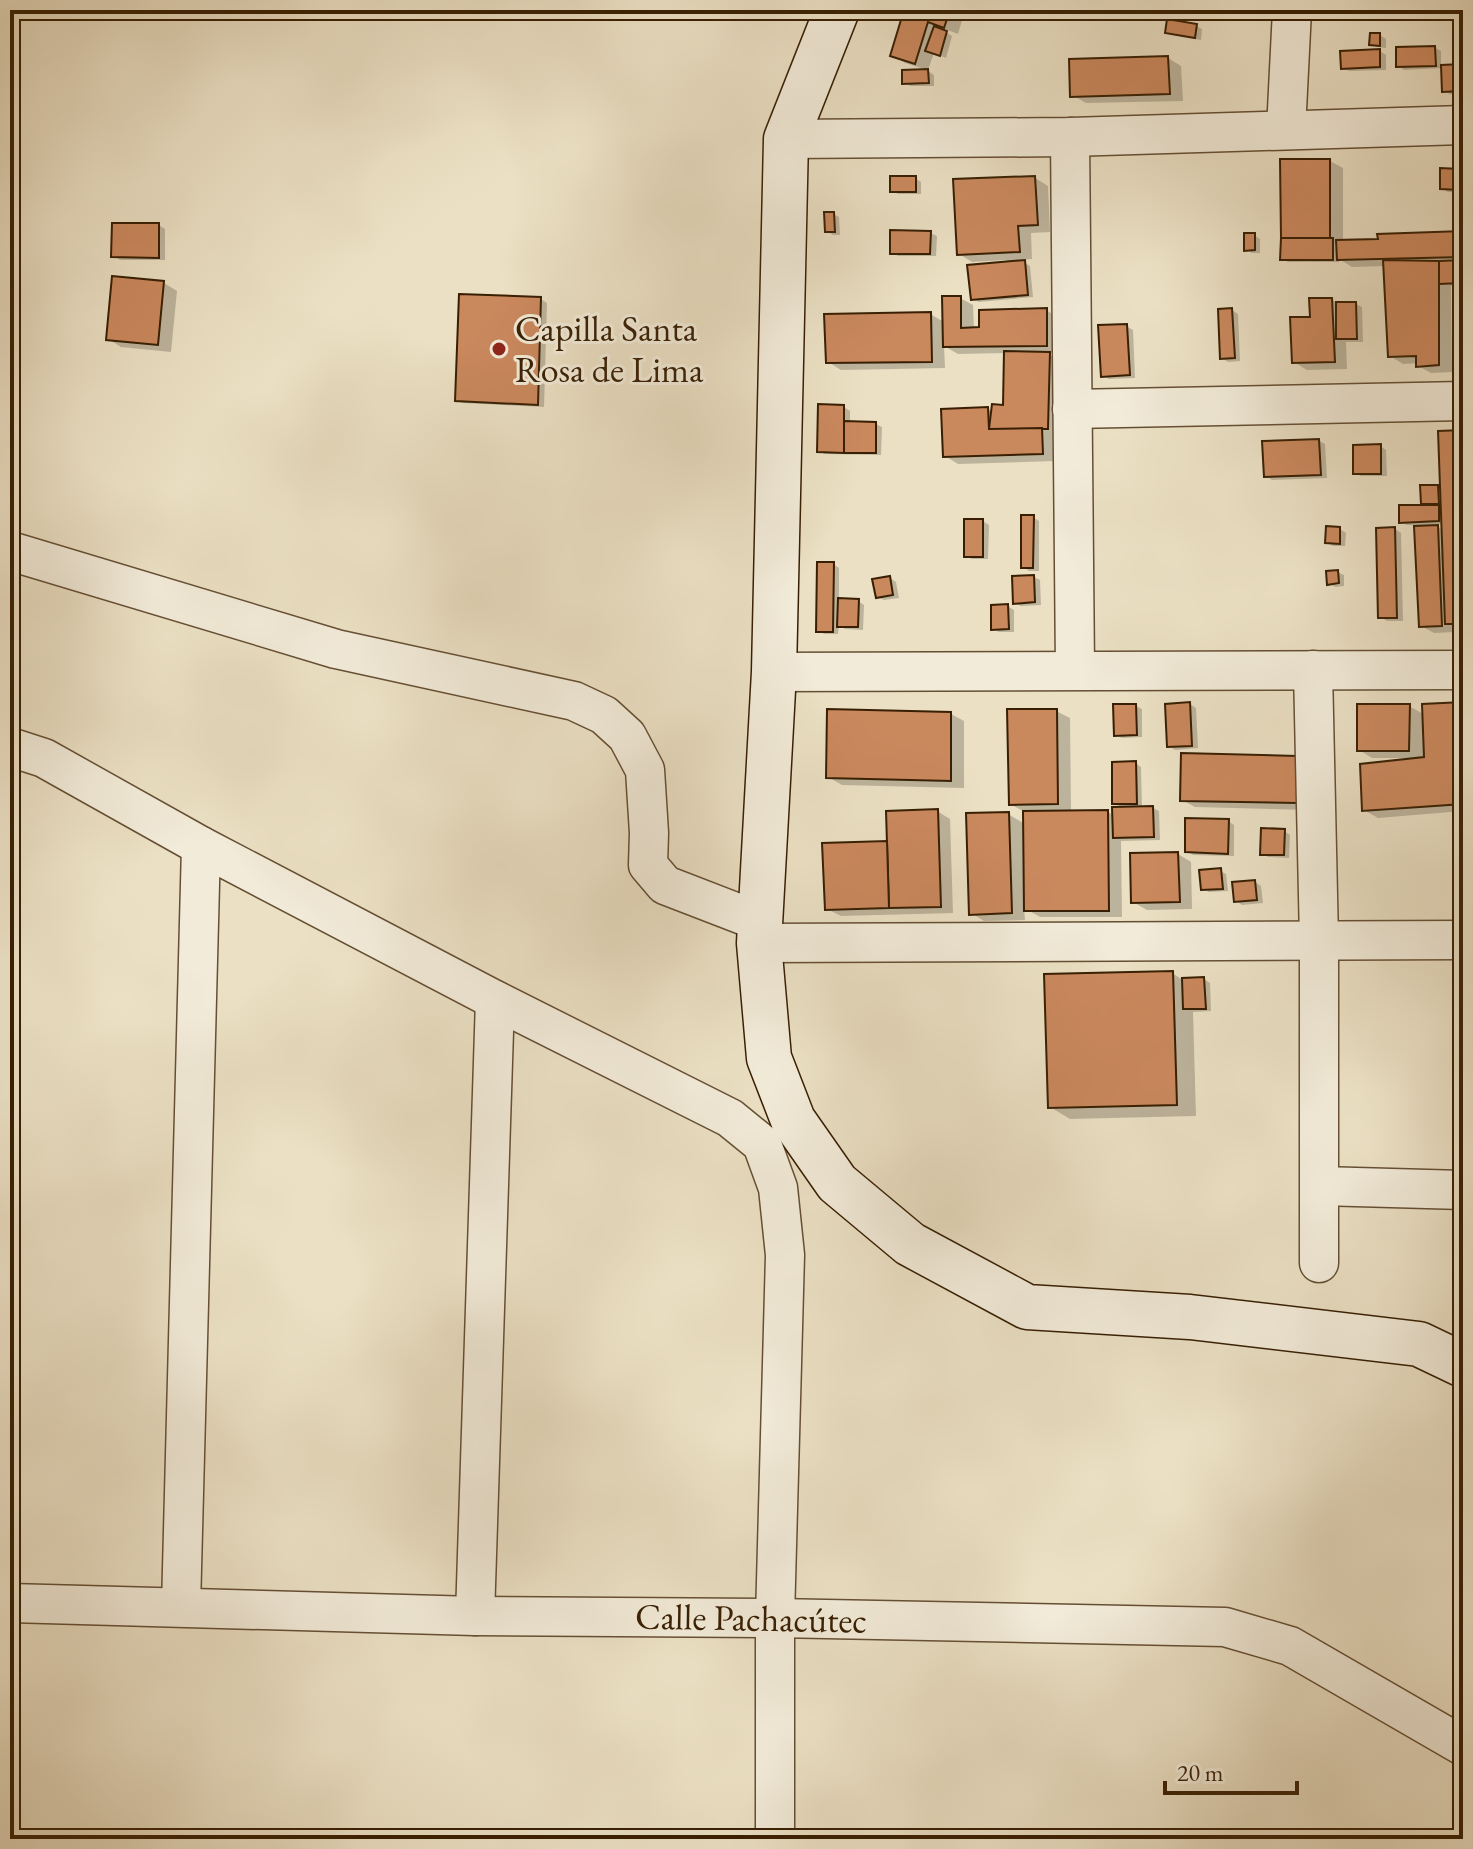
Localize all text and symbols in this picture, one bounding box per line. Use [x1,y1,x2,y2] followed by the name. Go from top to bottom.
[515,305,704,393] place label: Capilla Santa Rosa de Lima
[490,340,508,358] marker: Capilla Santa Rosa de Lima
[635,1592,867,1644] street label: Calle Pachacútec
[1165,1745,1297,1795] scale bar
[1177,1757,1224,1788] text: 20 m

